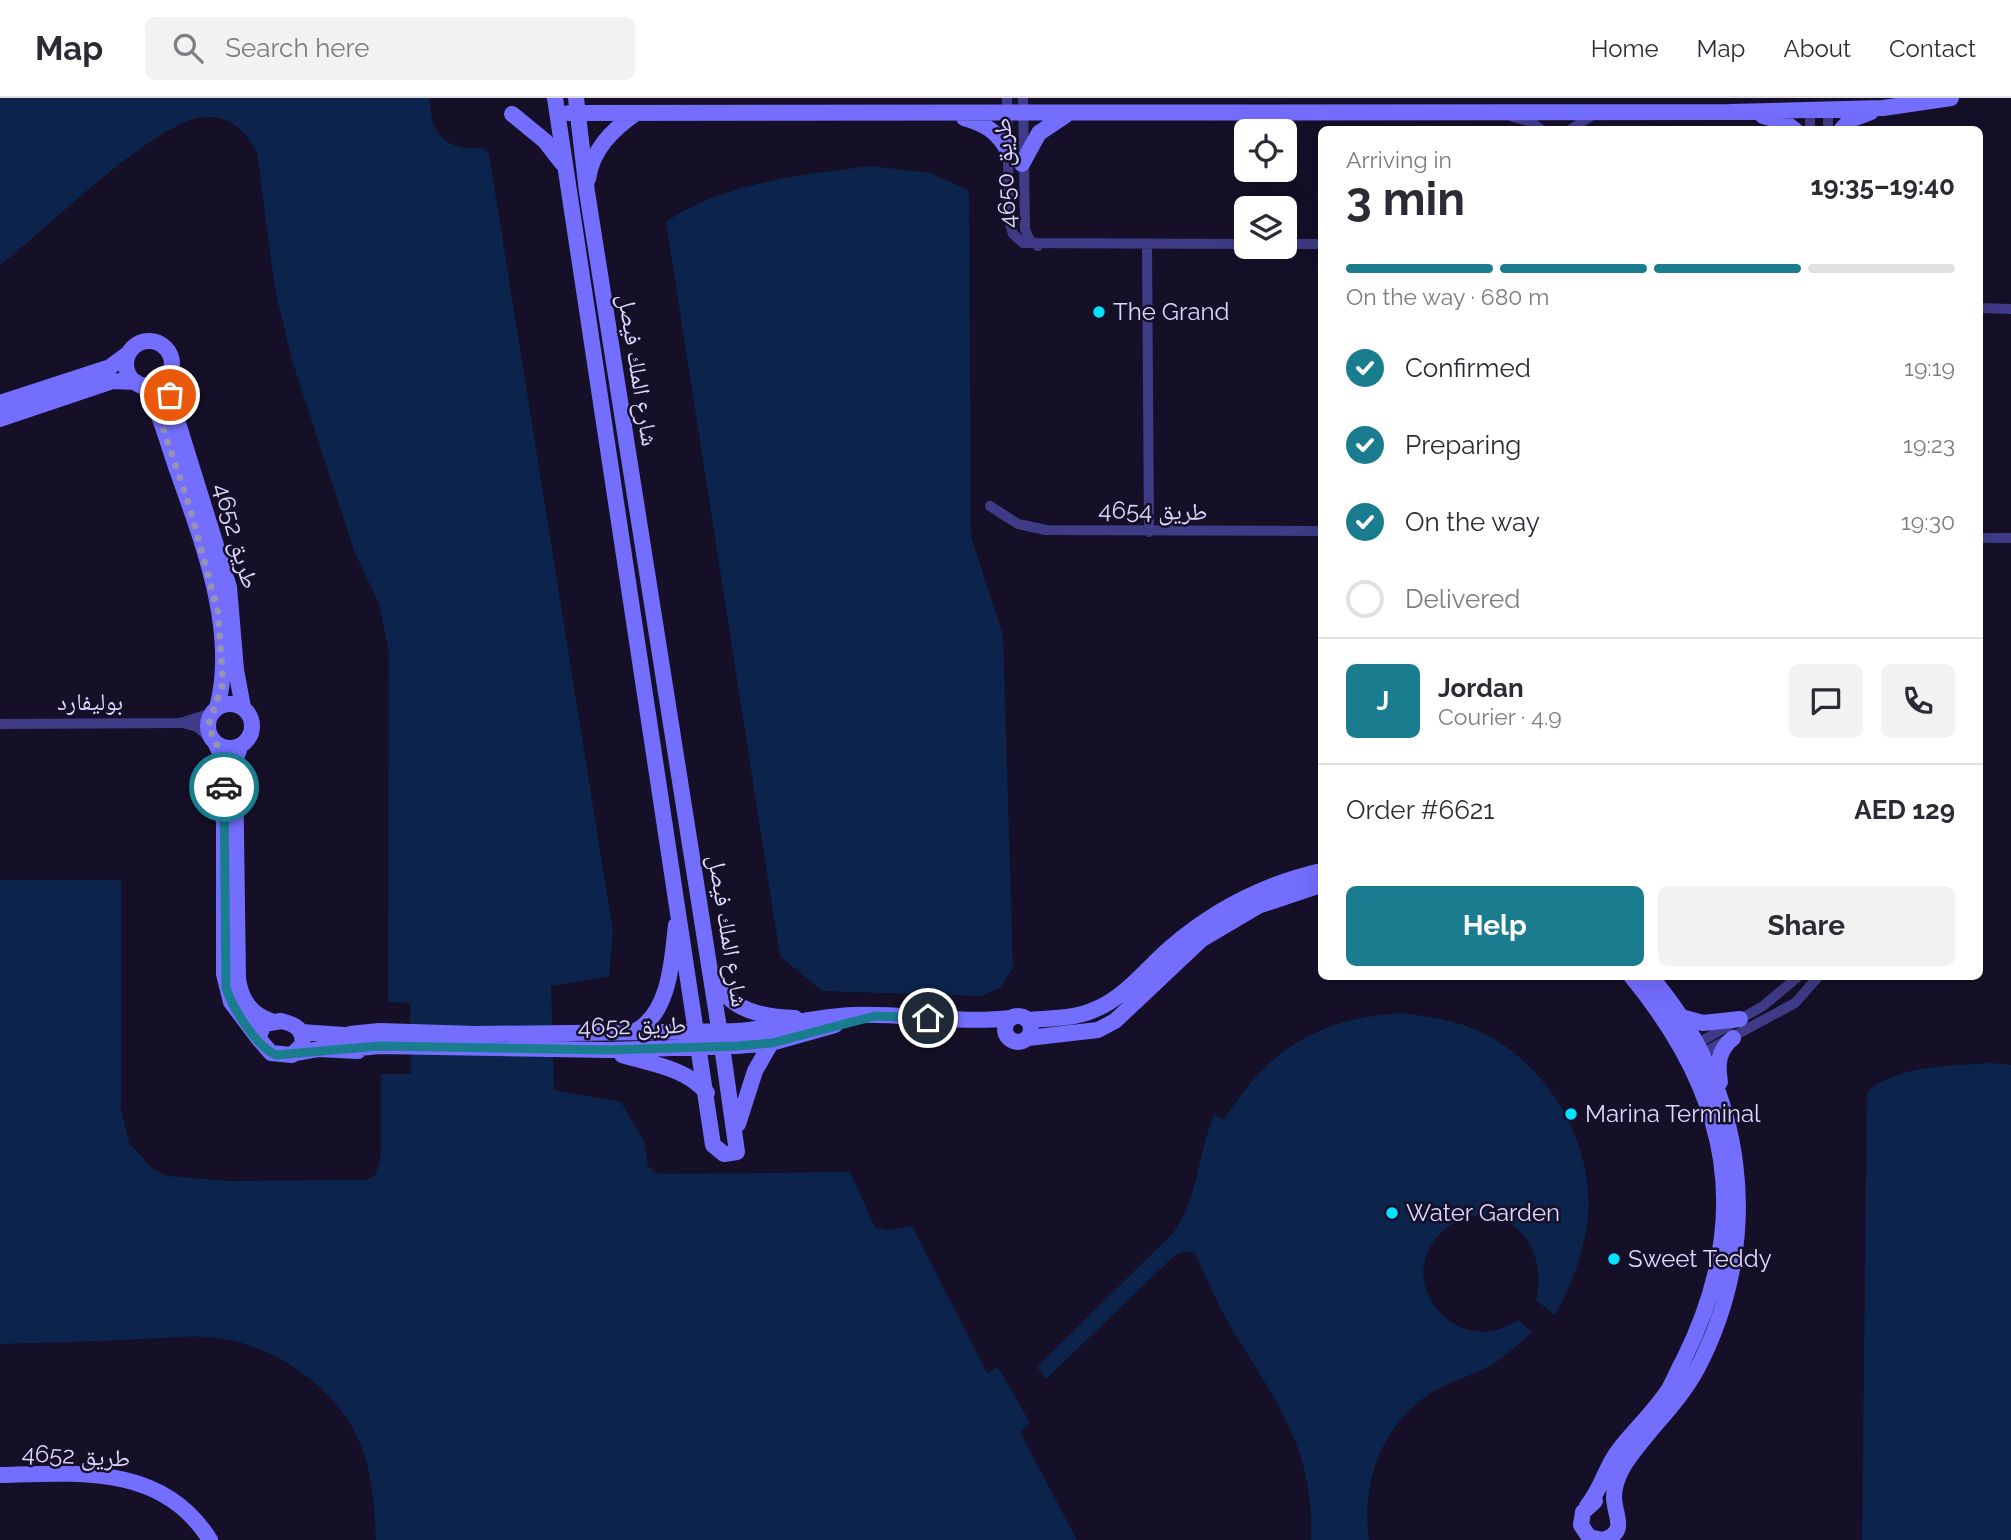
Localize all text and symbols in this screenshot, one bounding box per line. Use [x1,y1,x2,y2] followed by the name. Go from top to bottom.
[145,17,635,80] search box
[35,29,103,68] text: Map
[169,29,207,67] icon: search
[225,33,370,63] text: Search here
[1591,34,1659,63] text: Home
[1697,34,1745,63] text: Map
[1783,34,1851,63] text: About
[1889,34,1976,63] text: Contact
[987,117,1022,229] street label: طريق 4650
[1234,119,1297,259] map controls
[1234,119,1297,182] button: locate
[1346,146,1452,173] text: Arriving in
[1810,171,1955,201] text: 19:35–19:40
[1346,172,1465,226] text: 3 min
[1234,196,1297,259] button: layers
[1346,283,1549,310] text: On the way · 680 m
[611,292,665,448] street label: شارع الملك فيصل
[1113,297,1229,326] place label: The Grand
[1091,304,1107,320] marker: The Grand
[1346,349,1384,387] icon: check
[1405,353,1531,383] text: Confirmed
[1904,354,1955,381] text: 19:19
[140,365,200,425] pin
[151,376,189,414] icon: bag
[1346,426,1384,464] icon: check
[1405,430,1521,460] text: Preparing
[1903,431,1955,458] text: 19:23
[208,480,265,592] street label: طريق 4652
[1098,495,1208,526] street label: طريق 4654
[1346,503,1384,541] icon: check
[1405,507,1540,537] text: On the way
[1901,508,1955,535] text: 19:30
[1405,584,1520,614] text: Delivered
[1789,664,1863,738] button: chat
[1881,664,1955,738] button: phone
[1438,673,1524,703] text: Jordan
[1377,686,1389,716] text: J
[57,687,123,716] street label: بوليفارد
[1438,703,1562,730] text: Courier · 4.9
[189,752,259,822] courier
[205,768,243,806] icon: car
[1346,795,1495,825] text: Order #6621
[1854,795,1955,825] text: AED 129
[701,853,755,1009] street label: شارع الملك فيصل
[1346,886,1644,966] button: Help
[1658,886,1955,966] button: Share
[898,988,958,1048] pin
[909,999,947,1037] icon: home
[578,1010,686,1041] street label: طريق 4652
[1585,1099,1761,1128] place label: Marina Terminal
[1563,1106,1579,1122] marker: Marina Terminal
[1406,1198,1560,1227] place label: Water Garden
[1384,1205,1400,1221] marker: Water Garden
[1628,1244,1772,1273] place label: Sweet Teddy
[1606,1251,1622,1267] marker: Sweet Teddy
[21,1438,131,1473] street label: طريق 4652

